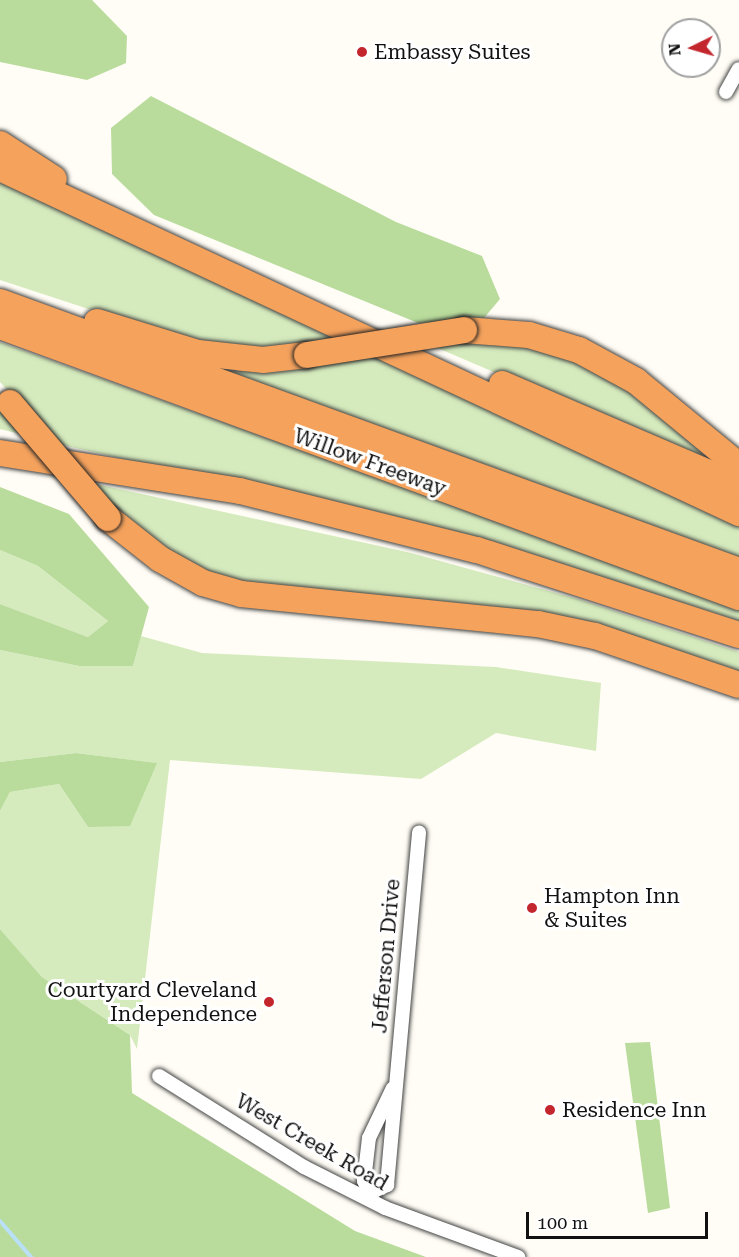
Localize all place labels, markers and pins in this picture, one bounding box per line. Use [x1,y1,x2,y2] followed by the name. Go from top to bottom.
[374,39,530,65] place label: Embassy Suites
[355,45,369,59] marker: Embassy Suites
[544,883,680,933] place label: Hampton Inn & Suites
[525,901,539,915] marker: Hampton Inn & Suites
[47,977,257,1027] place label: Courtyard Cleveland Independence
[262,995,276,1009] marker: Courtyard Cleveland Independence
[562,1097,707,1123] place label: Residence Inn
[543,1103,557,1117] marker: Residence Inn

